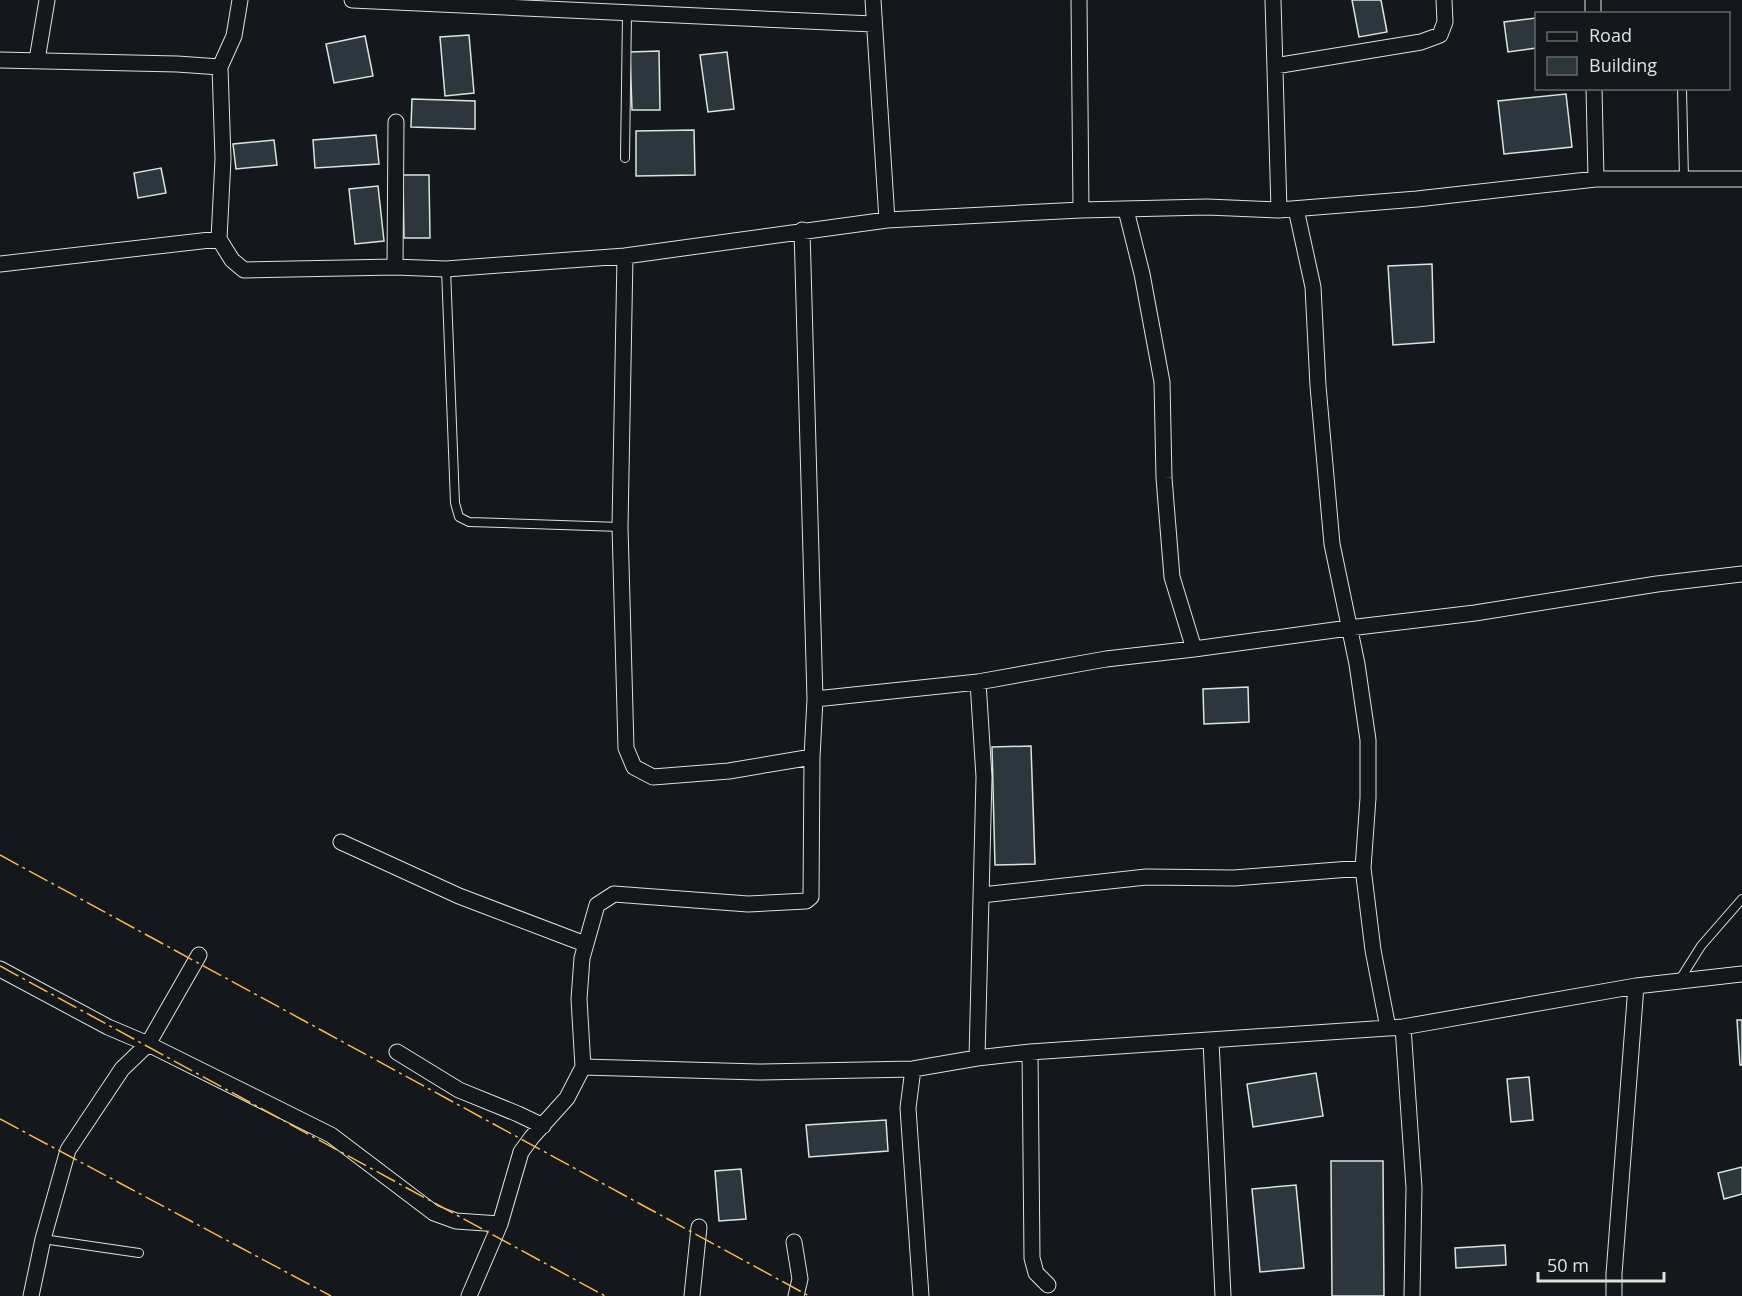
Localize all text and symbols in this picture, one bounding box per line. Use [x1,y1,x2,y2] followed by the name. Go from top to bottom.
[1535,12,1730,90] legend
[1589,23,1632,47] text: Road
[1589,53,1657,77] text: Building
[1538,1245,1664,1283] scale bar
[1547,1253,1589,1277] text: 50 m

